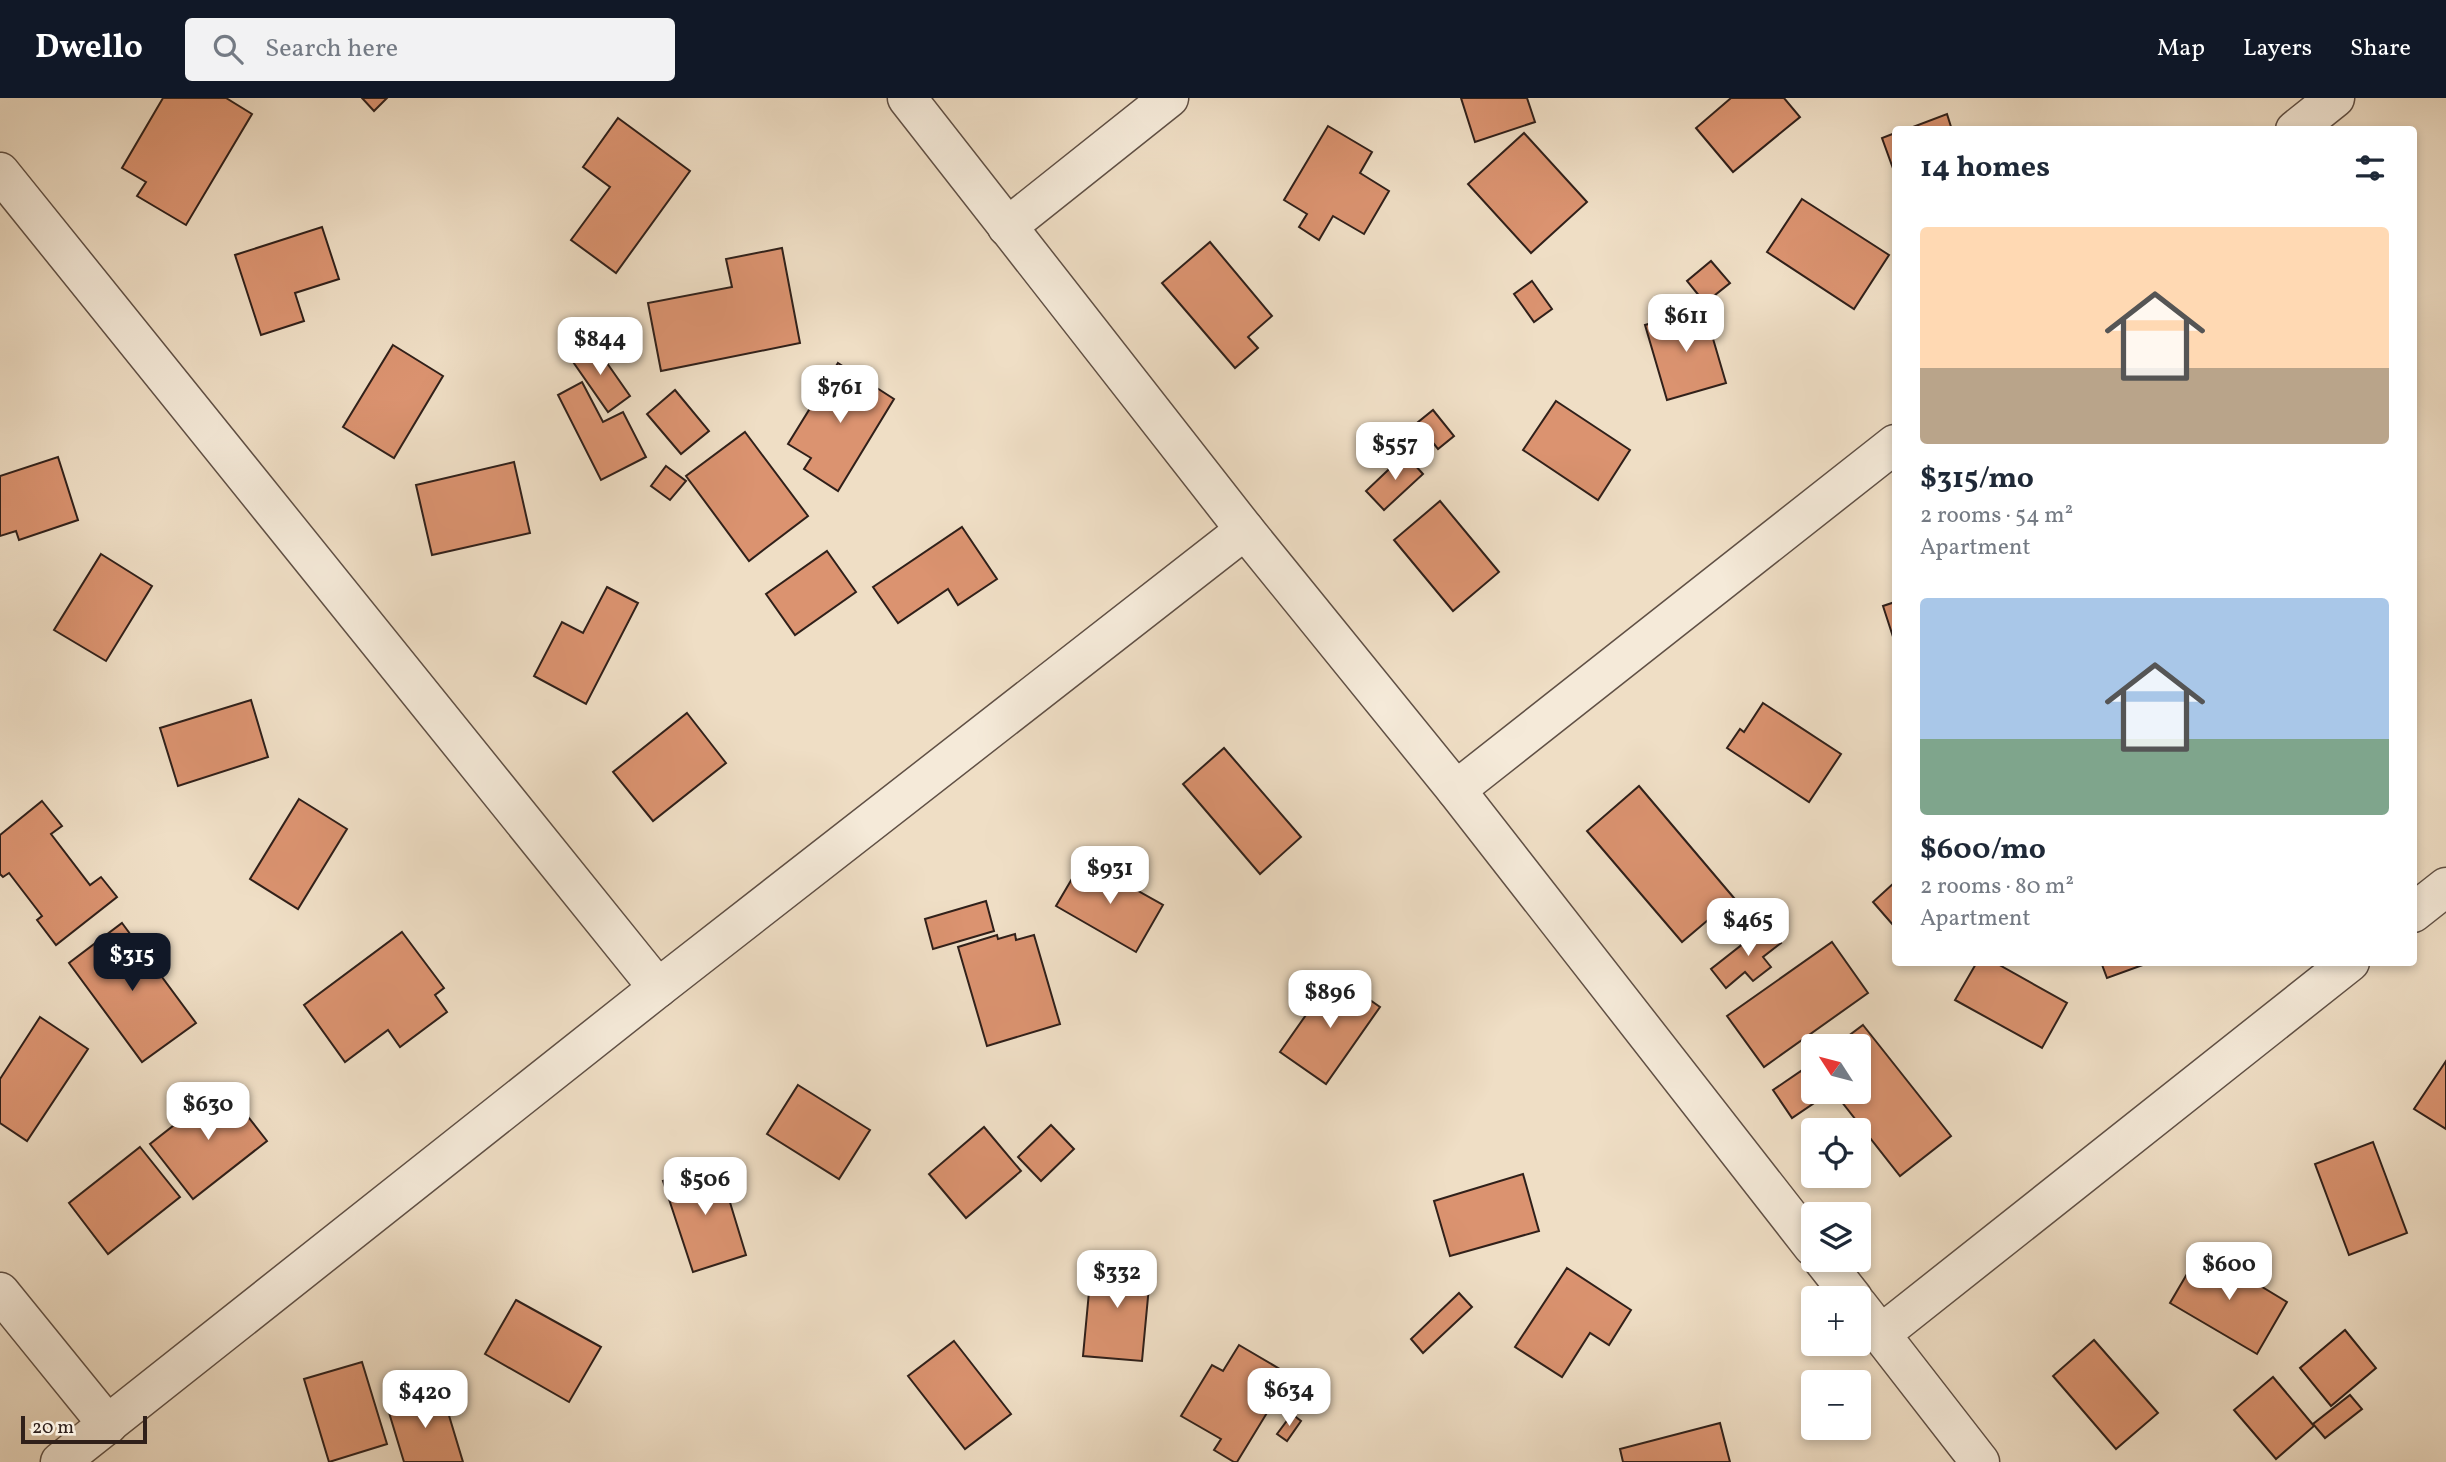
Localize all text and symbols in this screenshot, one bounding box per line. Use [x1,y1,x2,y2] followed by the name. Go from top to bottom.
[185,18,675,81] search box
[35,26,143,72] text: Dwello
[209,30,247,68] icon: search
[265,31,398,67] text: Search here
[2157,32,2205,66] text: Map
[2243,32,2312,66] text: Layers
[2350,32,2411,66] text: Share
[1920,147,2050,189] text: 14 homes
[2351,149,2389,187] icon: filters
[2092,273,2218,399] icon: home
[1645,294,1727,354] pin: $611
[1664,301,1708,333] text: $611
[559,317,641,377] pin: $844
[574,324,626,356] text: $844
[799,366,881,425] pin: $761
[817,372,863,404] text: $761
[1354,422,1436,482] pin: $557
[1372,429,1418,461] text: $557
[1920,458,2034,500] text: $315/mo
[1920,500,2073,532] text: 2 rooms · 54 m²
[1920,532,2031,564] text: Apartment
[2092,644,2218,770] icon: home
[1920,829,2046,871] text: $600/mo
[1069,846,1151,906] pin: $931
[1087,853,1133,885] text: $931
[1920,871,2074,903] text: 2 rooms · 80 m²
[1707,898,1789,958] pin: $465
[1920,903,2031,935] text: Apartment
[1723,905,1773,937] text: $465
[91,934,173,993] pin: $315
[110,940,154,972] text: $315
[1289,970,1371,1030] pin: $896
[1304,977,1356,1009] text: $896
[1801,1034,1871,1104] north arrow
[1801,1034,1871,1440] map controls
[167,1082,249,1142] pin: $630
[183,1089,233,1121] text: $630
[1801,1118,1871,1188] button: locate
[664,1158,746,1217] pin: $506
[680,1164,730,1196] text: $506
[1801,1202,1871,1272] button: layers
[2188,1242,2270,1302] pin: $600
[2202,1249,2256,1281] text: $600
[1076,1250,1158,1310] pin: $332
[1093,1257,1141,1289] text: $332
[1801,1286,1871,1356] button: +
[1248,1368,1330,1428] pin: $634
[384,1370,466,1430] pin: $420
[1801,1370,1871,1440] button: −
[1264,1375,1315,1407] text: $634
[399,1377,451,1409] text: $420
[21,1413,147,1445] scale bar
[32,1415,74,1441] text: 20 m

